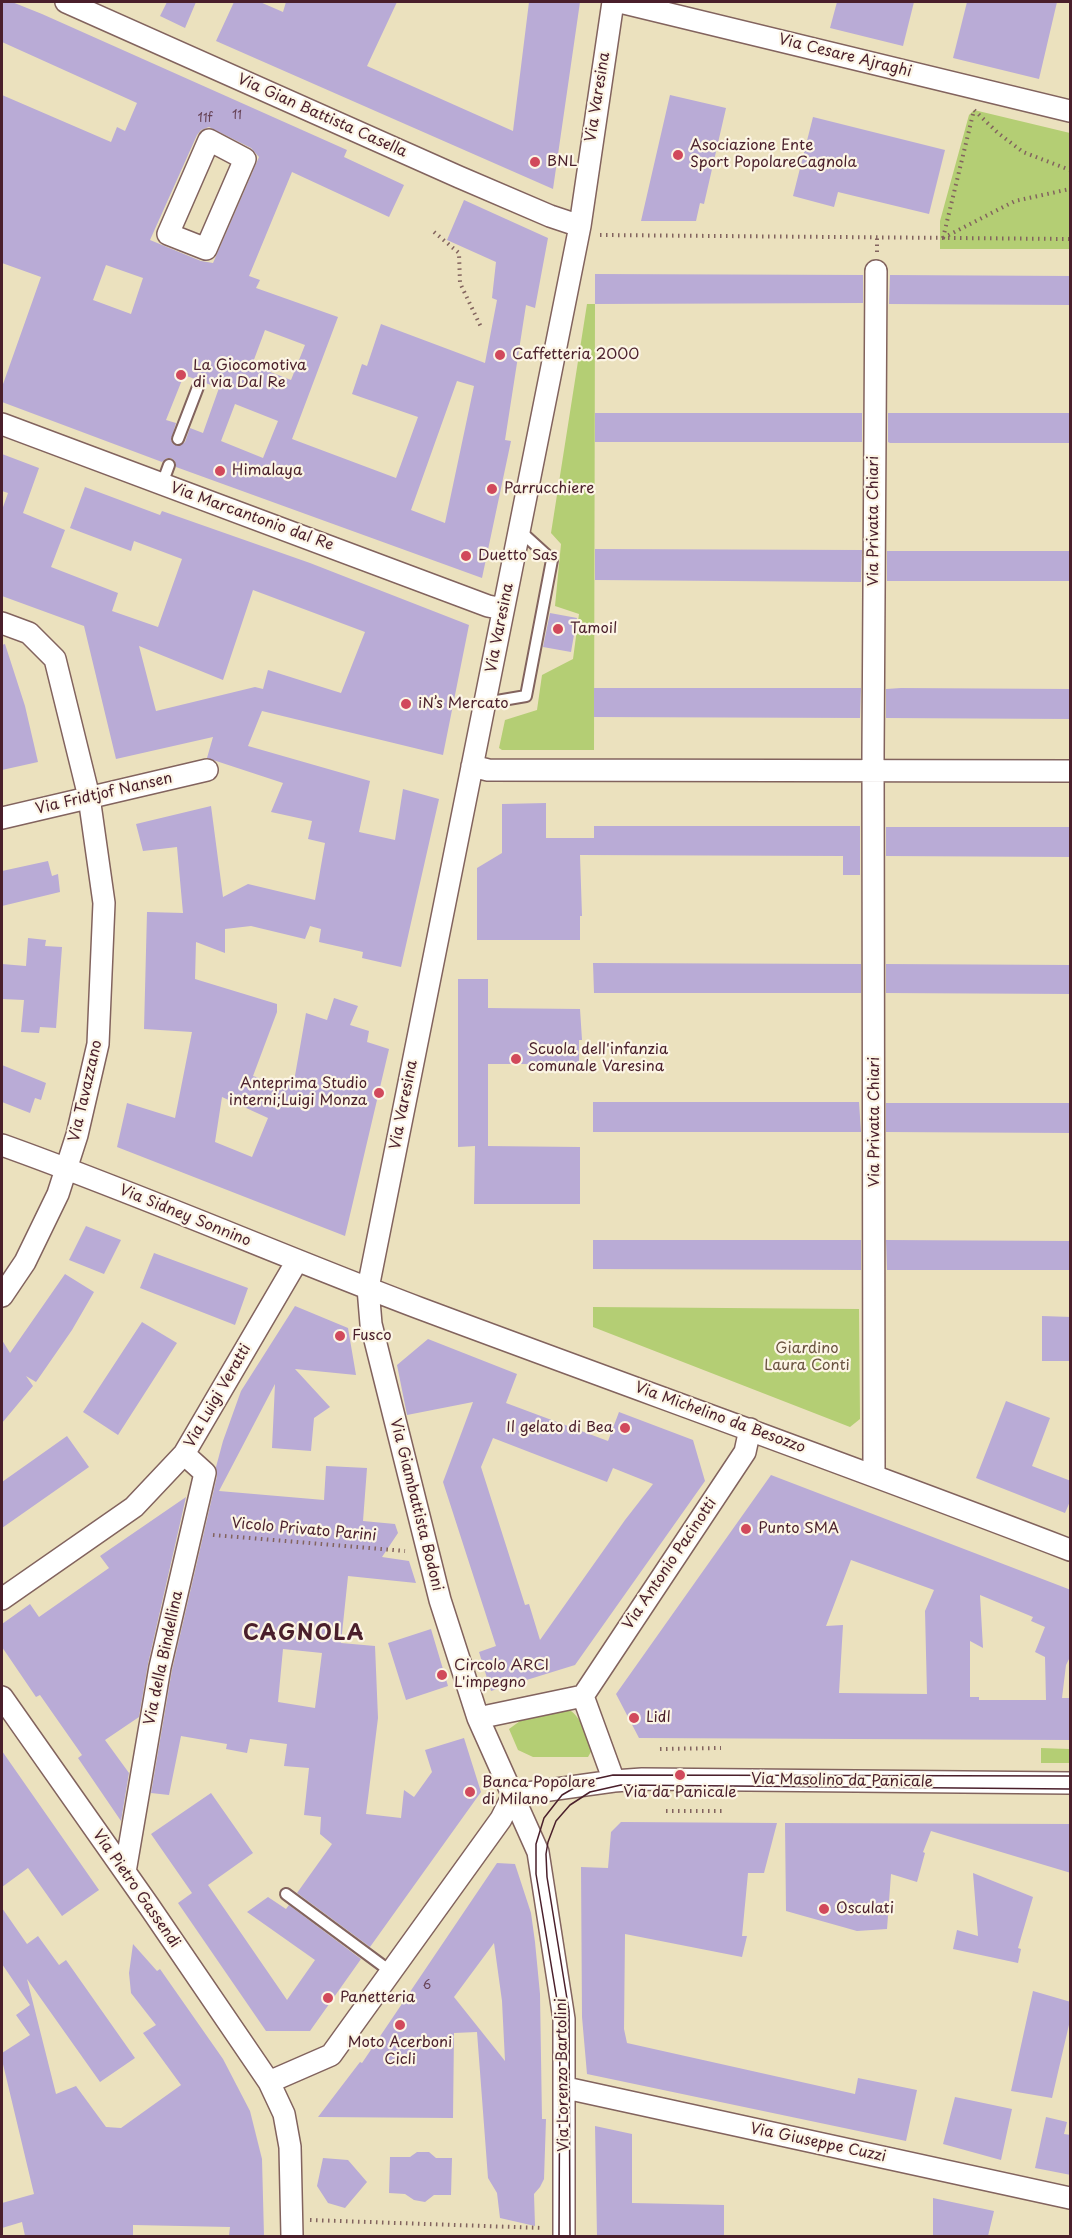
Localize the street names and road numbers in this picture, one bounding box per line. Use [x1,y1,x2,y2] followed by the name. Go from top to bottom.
[777,31,913,81] street label: Via Cesare Ajraghi
[582,51,614,143] street label: Via Varesina
[234,70,410,162] street label: Via Gian Battista Casella
[865,456,883,586] street label: Via Privata Chiari
[168,479,336,555] street label: Via Marcantonio dal Re
[483,582,517,674] street label: Via Varesina
[34,770,174,818] street label: Via Fridtjof Nansen
[66,1038,106,1144] street label: Via Tavazzano
[866,1057,884,1187] street label: Via Privata Chiari
[387,1059,421,1151] street label: Via Varesina
[117,1181,253,1251] street label: Via Sidney Sonnino
[181,1341,255,1451] street label: Via Luigi Veratti
[632,1379,808,1457] street label: Via Michelino da Besozzo
[386,1417,446,1593] street label: Via Giambattista Bodoni
[619,1495,721,1633] street label: Via Antonio Pacinotti
[231,1515,377,1545] street label: Vicolo Privato Parini
[141,1589,187,1727] street label: Via della Bindellina
[751,1770,933,1792] street label: Via Masolino da Panicale
[89,1827,183,1951] street label: Via Pietro Gassendi
[553,1998,573,2152] street label: Via Lorenzo Bartolini
[748,2120,888,2166] street label: Via Giuseppe Cuzzi

